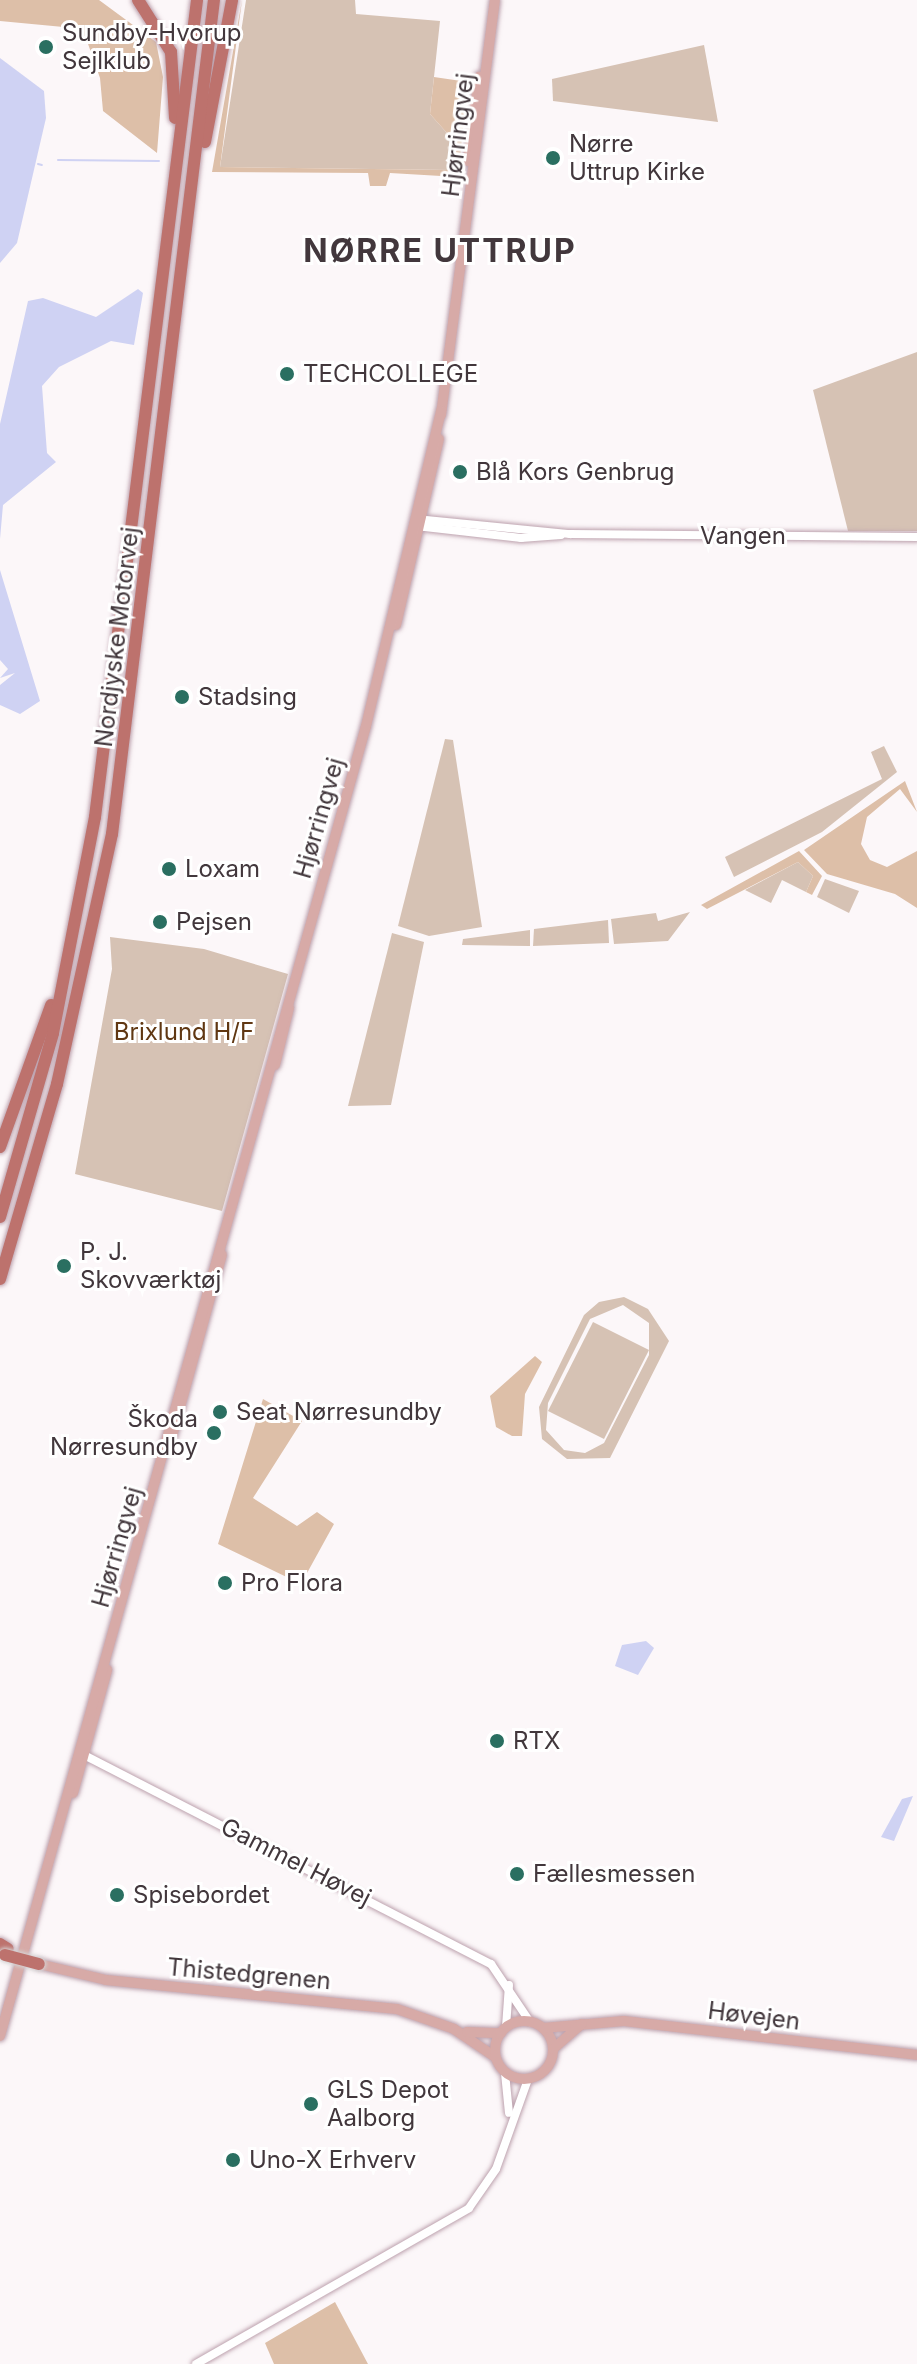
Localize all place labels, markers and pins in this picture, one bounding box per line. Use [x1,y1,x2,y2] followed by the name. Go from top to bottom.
[62,19,242,75] place label: Sundby-Hvorup Sejlklub
[37,38,55,56] marker: Sundby-Hvorup Sejlklub
[569,130,705,186] place label: Nørre Uttrup Kirke
[544,149,562,167] marker: Nørre Uttrup Kirke
[303,360,478,388] place label: TECHCOLLEGE
[278,365,296,383] marker: TECHCOLLEGE
[476,458,674,486] place label: Blå Kors Genbrug
[451,463,469,481] marker: Blå Kors Genbrug
[198,683,297,711] place label: Stadsing
[173,688,191,706] marker: Stadsing
[185,855,260,883] place label: Loxam
[160,860,178,878] marker: Loxam
[176,908,252,936] place label: Pejsen
[151,913,169,931] marker: Pejsen
[80,1238,221,1294] place label: P. J. Skovværktøj
[55,1257,73,1275] marker: P. J. Skovværktøj
[236,1398,442,1426] place label: Seat Nørresundby
[211,1403,229,1421] marker: Seat Nørresundby
[50,1405,198,1461] place label: Škoda Nørresundby
[205,1424,223,1442] marker: Škoda Nørresundby
[241,1569,343,1597] place label: Pro Flora
[216,1574,234,1592] marker: Pro Flora
[513,1727,560,1755] place label: RTX
[488,1732,506,1750] marker: RTX
[533,1860,695,1888] place label: Fællesmessen
[508,1865,526,1883] marker: Fællesmessen
[133,1881,270,1909] place label: Spisebordet
[108,1886,126,1904] marker: Spisebordet
[327,2076,449,2132] place label: GLS Depot Aalborg
[302,2095,320,2113] marker: GLS Depot Aalborg
[249,2146,416,2174] place label: Uno-X Erhverv
[224,2151,242,2169] marker: Uno-X Erhverv

